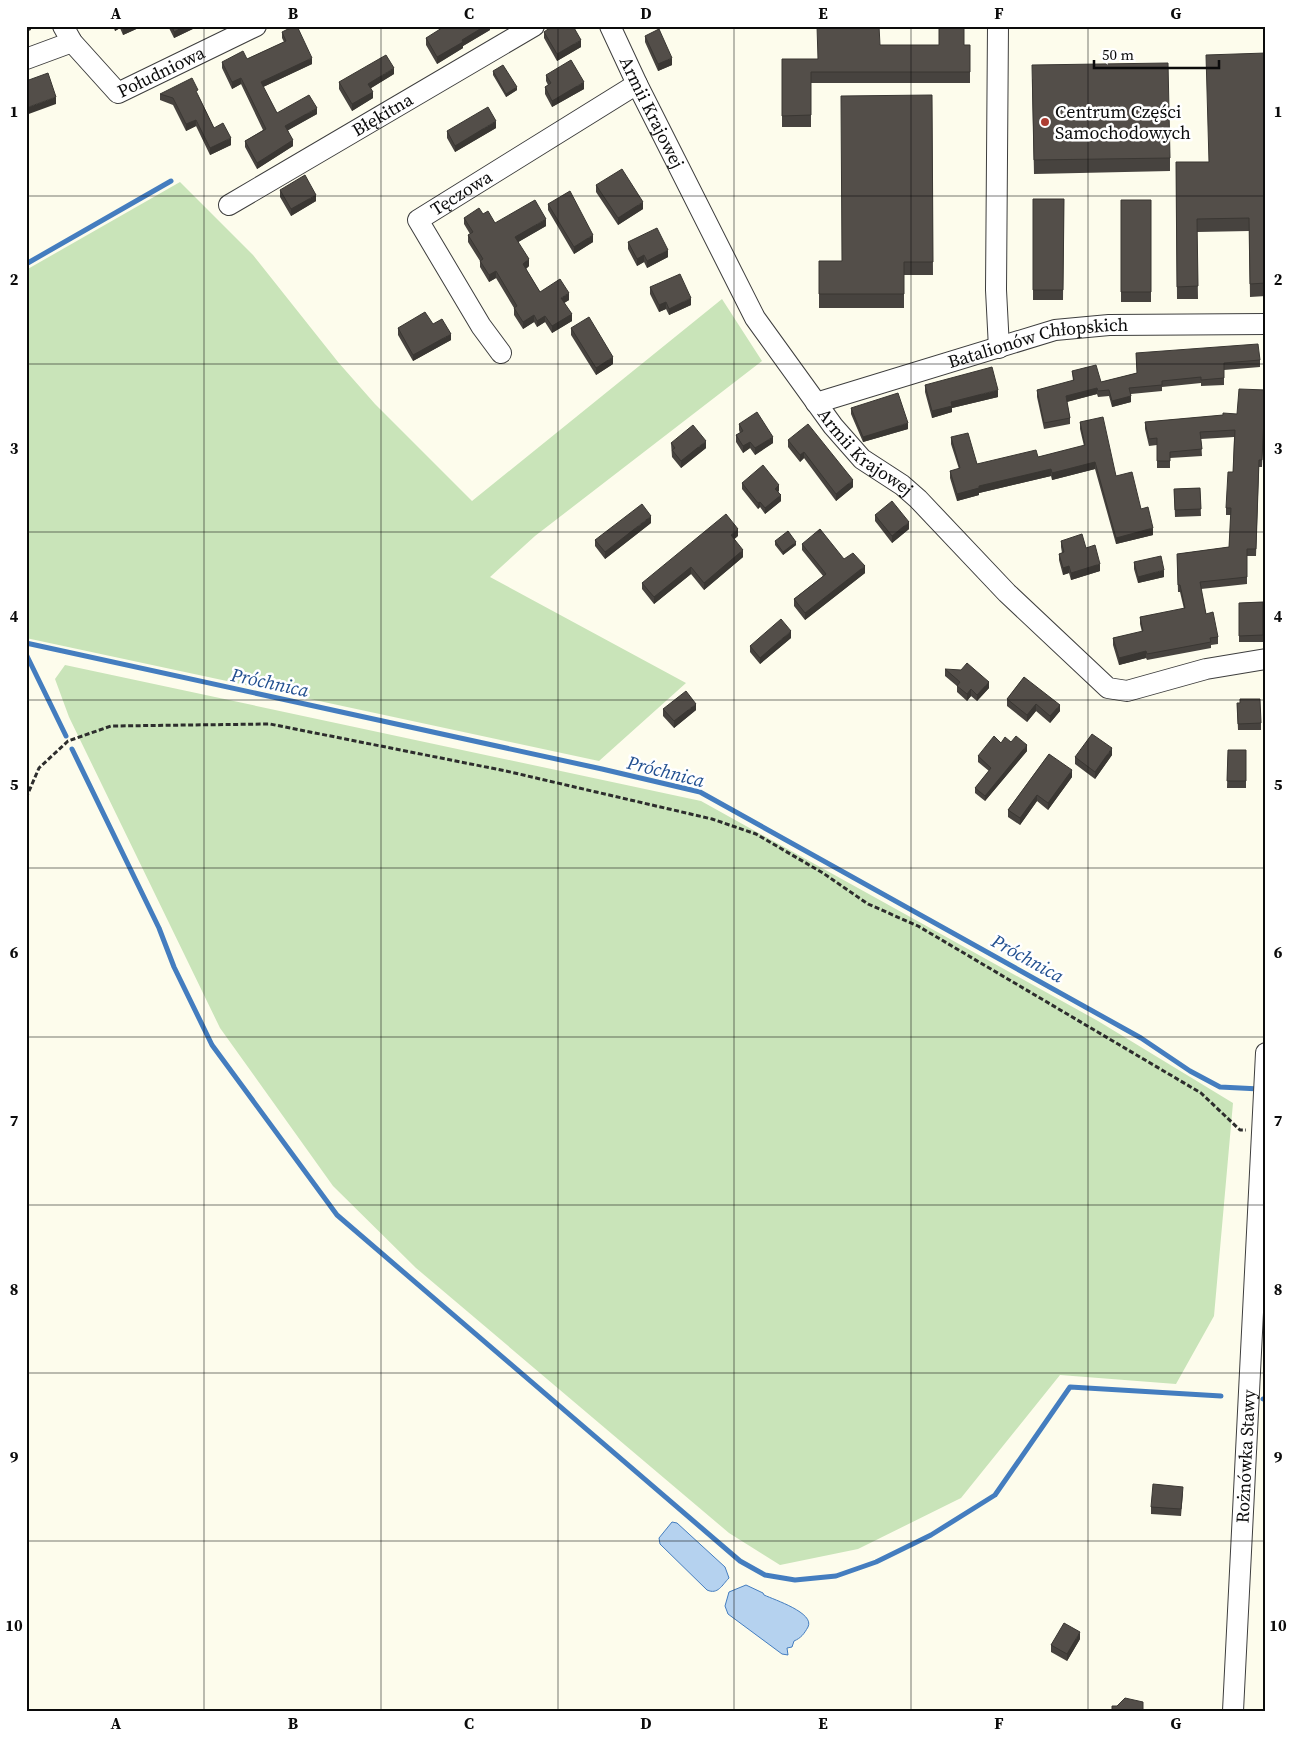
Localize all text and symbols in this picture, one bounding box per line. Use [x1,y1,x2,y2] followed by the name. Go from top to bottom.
[111,2,122,24] text: A
[288,2,299,24] text: B
[464,2,474,24] text: C
[640,2,652,24] text: D
[818,2,828,24] text: E
[994,2,1004,24] text: F
[1171,2,1182,24] text: G
[1094,38,1220,70] scale bar
[113,39,210,103] street label: Południowa
[1102,44,1134,65] text: 50 m
[614,52,690,172] street label: Armii Krajowej
[347,86,418,142] street label: Błękitna
[1055,99,1191,145] place label: Centrum Części Samochodowych
[10,100,18,122] text: 1
[1274,100,1282,122] text: 1
[1039,116,1051,128] marker: Centrum Części Samochodowych
[426,164,497,221] street label: Tęczowa
[10,268,19,290] text: 2
[1274,268,1283,290] text: 2
[945,312,1129,374] street label: Batalionów Chłopskich
[812,403,919,501] street label: Armii Krajowej
[10,437,19,459] text: 3
[1274,437,1283,459] text: 3
[10,605,19,627] text: 4
[1274,605,1283,627] text: 4
[228,661,311,703] water label: Próchnica
[624,749,708,793] water label: Próchnica
[10,773,19,795] text: 5
[1274,773,1283,795] text: 5
[986,927,1069,989] water label: Próchnica
[10,941,19,963] text: 6
[1274,941,1283,963] text: 6
[10,1109,19,1131] text: 7
[1274,1109,1283,1131] text: 7
[10,1278,18,1300] text: 8
[1274,1278,1282,1300] text: 8
[1229,1388,1261,1524] street label: Rożnówka Stawy
[10,1446,19,1468] text: 9
[1274,1446,1283,1468] text: 9
[5,1614,23,1636] text: 10
[1269,1614,1287,1636] text: 10
[111,1712,122,1734] text: A
[288,1712,299,1734] text: B
[464,1712,474,1734] text: C
[640,1712,652,1734] text: D
[818,1712,828,1734] text: E
[994,1712,1004,1734] text: F
[1171,1712,1182,1734] text: G

